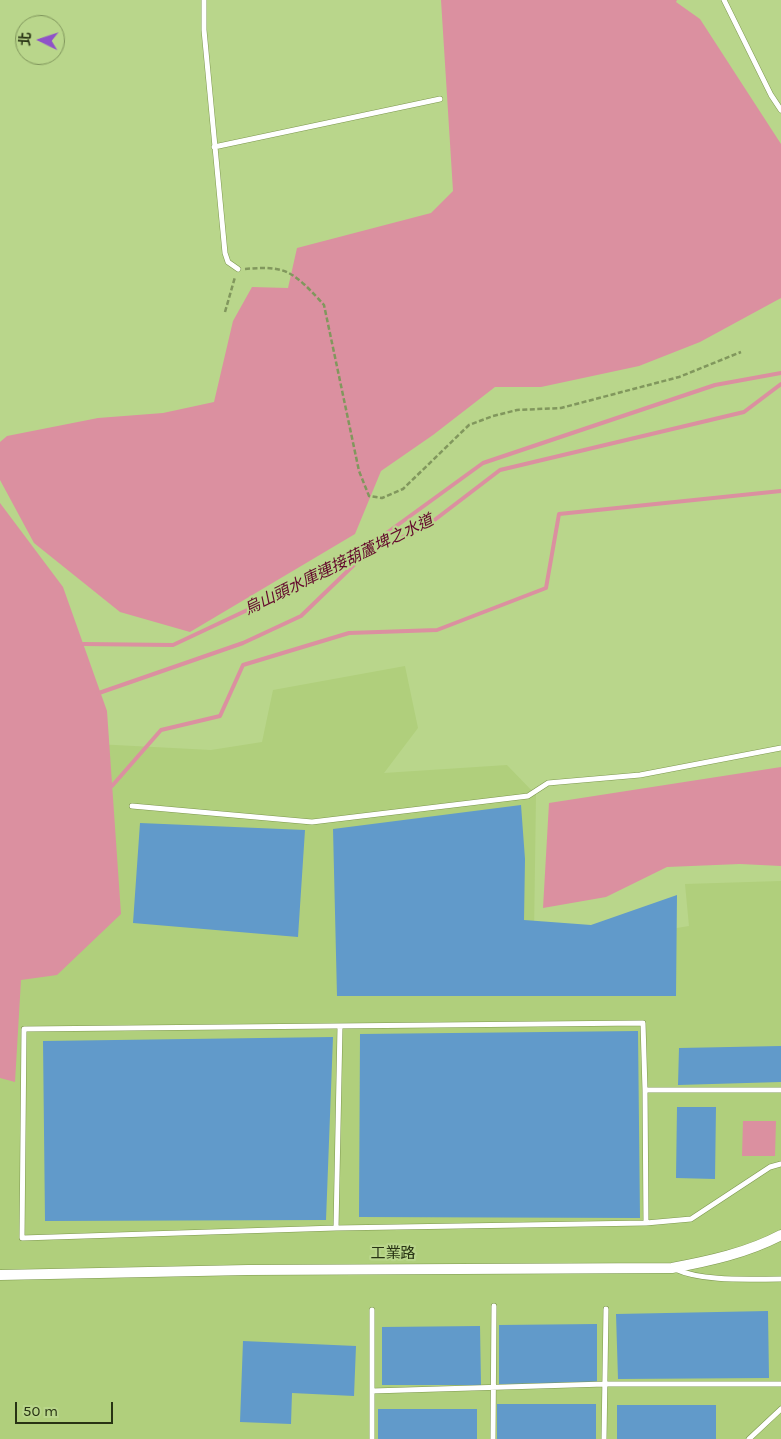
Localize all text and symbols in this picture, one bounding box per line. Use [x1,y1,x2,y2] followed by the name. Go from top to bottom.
[15,15,65,65] north arrow
[17,31,35,47] text: 北
[241,511,437,619] water label: 烏山頭水庫連接葫蘆埤之水道
[371,1245,415,1263] street label: 工業路
[18,1392,115,1424] scale bar
[23,1402,58,1420] text: 50 m

